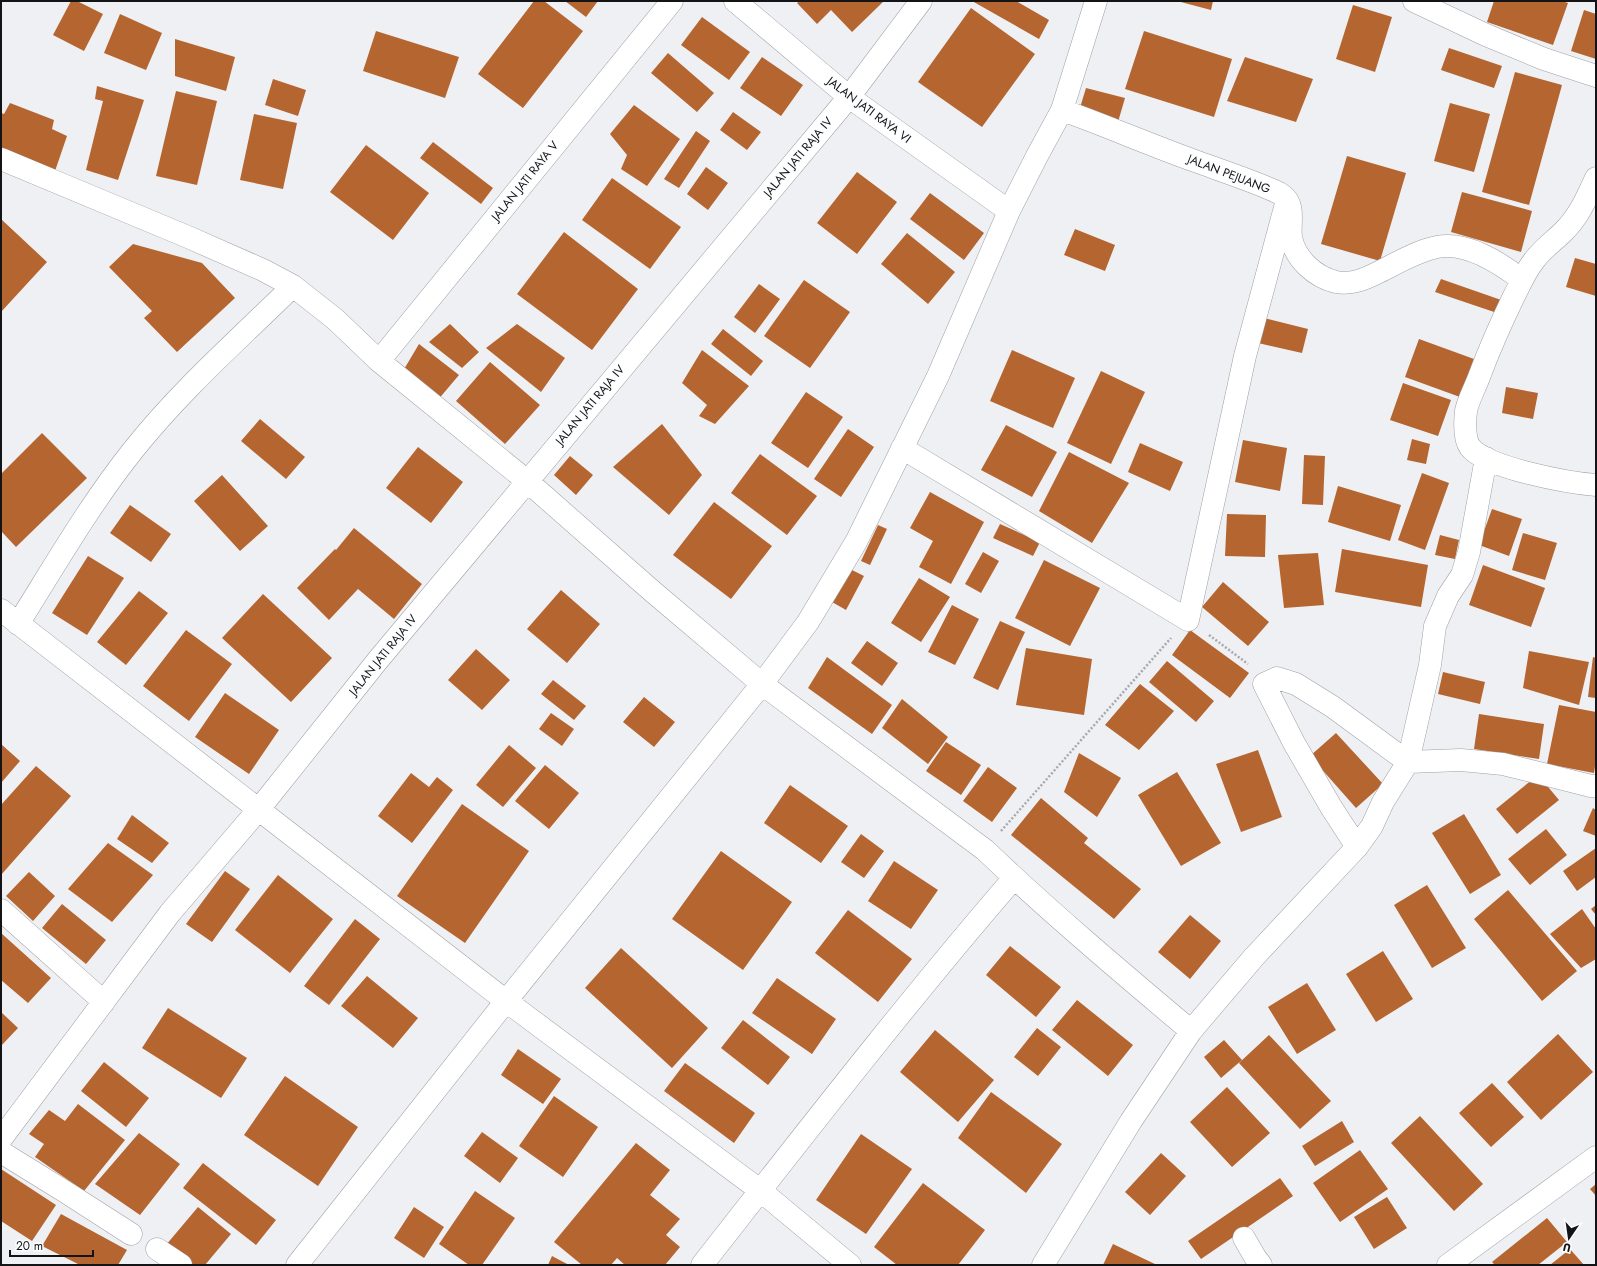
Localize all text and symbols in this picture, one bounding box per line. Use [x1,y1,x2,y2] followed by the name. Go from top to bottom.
[822,71,915,148] street label: JALAN JATI RAYA VI
[758,113,837,202] street label: JALAN JATI RAJA IV
[486,137,563,226] street label: JALAN JATI RAYA V
[1183,149,1273,198] street label: JALAN PEJUANG
[550,361,629,450] street label: JALAN JATI RAJA IV
[343,611,421,701] street label: JALAN JATI RAJA IV
[1549,1218,1589,1258] north arrow
[10,1232,93,1258] scale bar
[16,1237,43,1255] text: 20 m
[1561,1239,1572,1256] text: U

